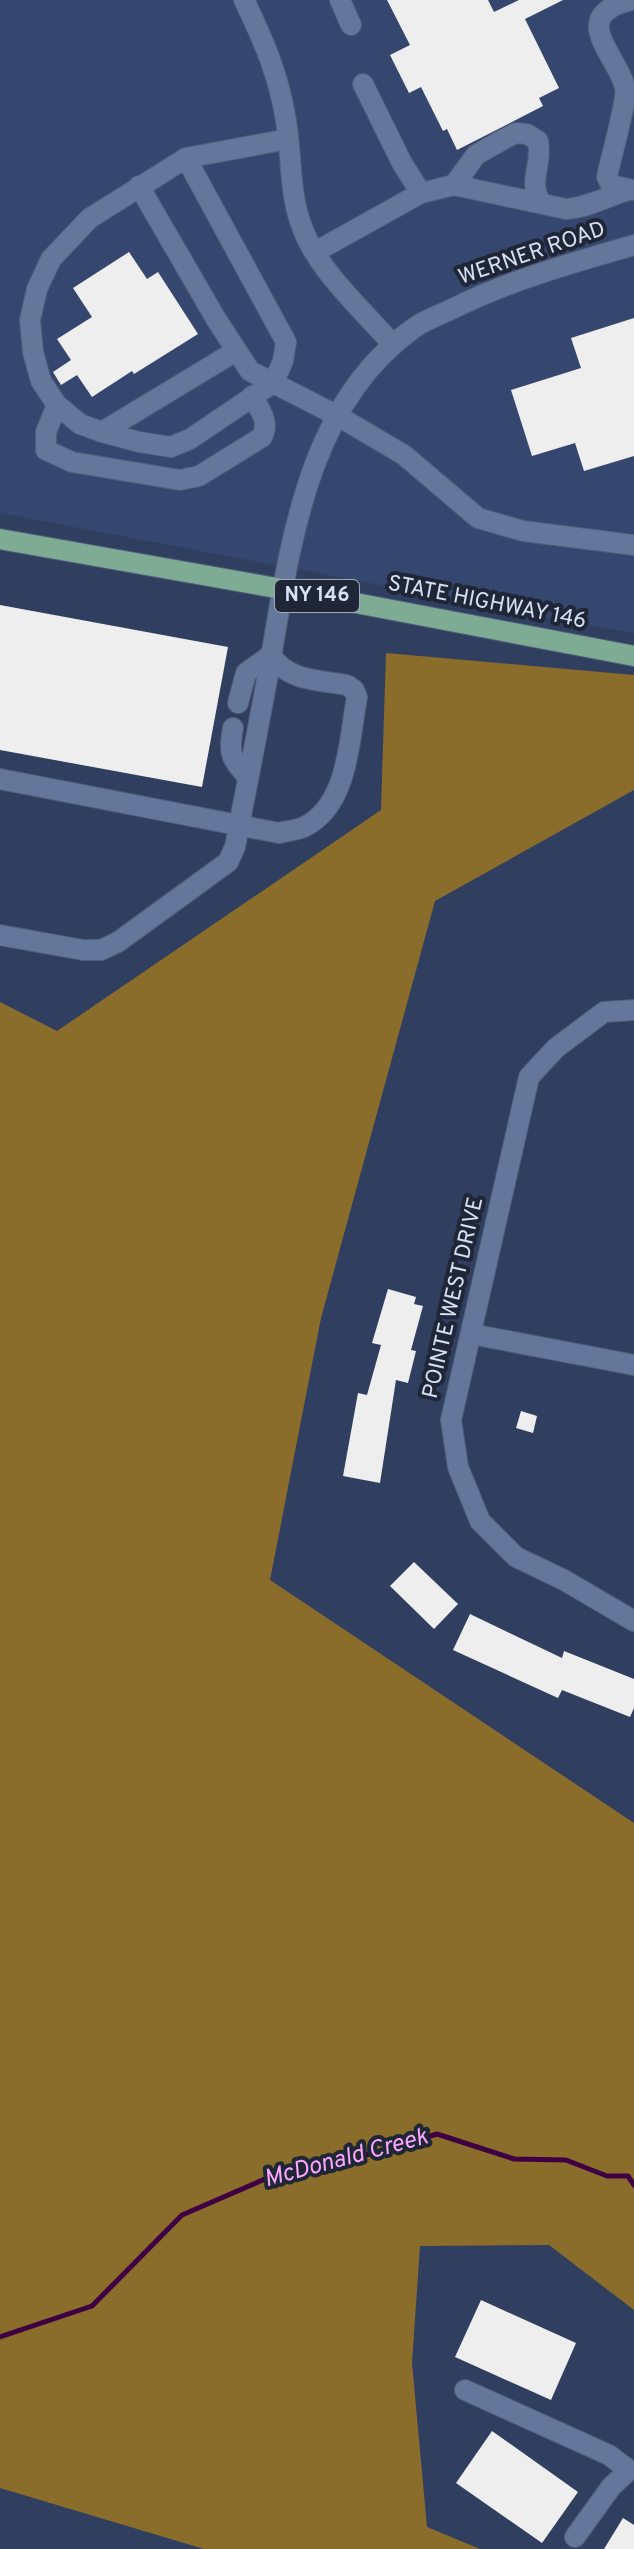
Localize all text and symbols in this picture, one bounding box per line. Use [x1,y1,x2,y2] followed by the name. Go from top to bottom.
[455,216,609,292] street label: WERNER ROAD
[385,570,589,636] street label: STATE HIGHWAY 146
[275,580,359,612] road number: NY 146
[418,1195,490,1401] street label: POINTE WEST DRIVE
[261,2122,432,2195] water label: McDonald Creek

